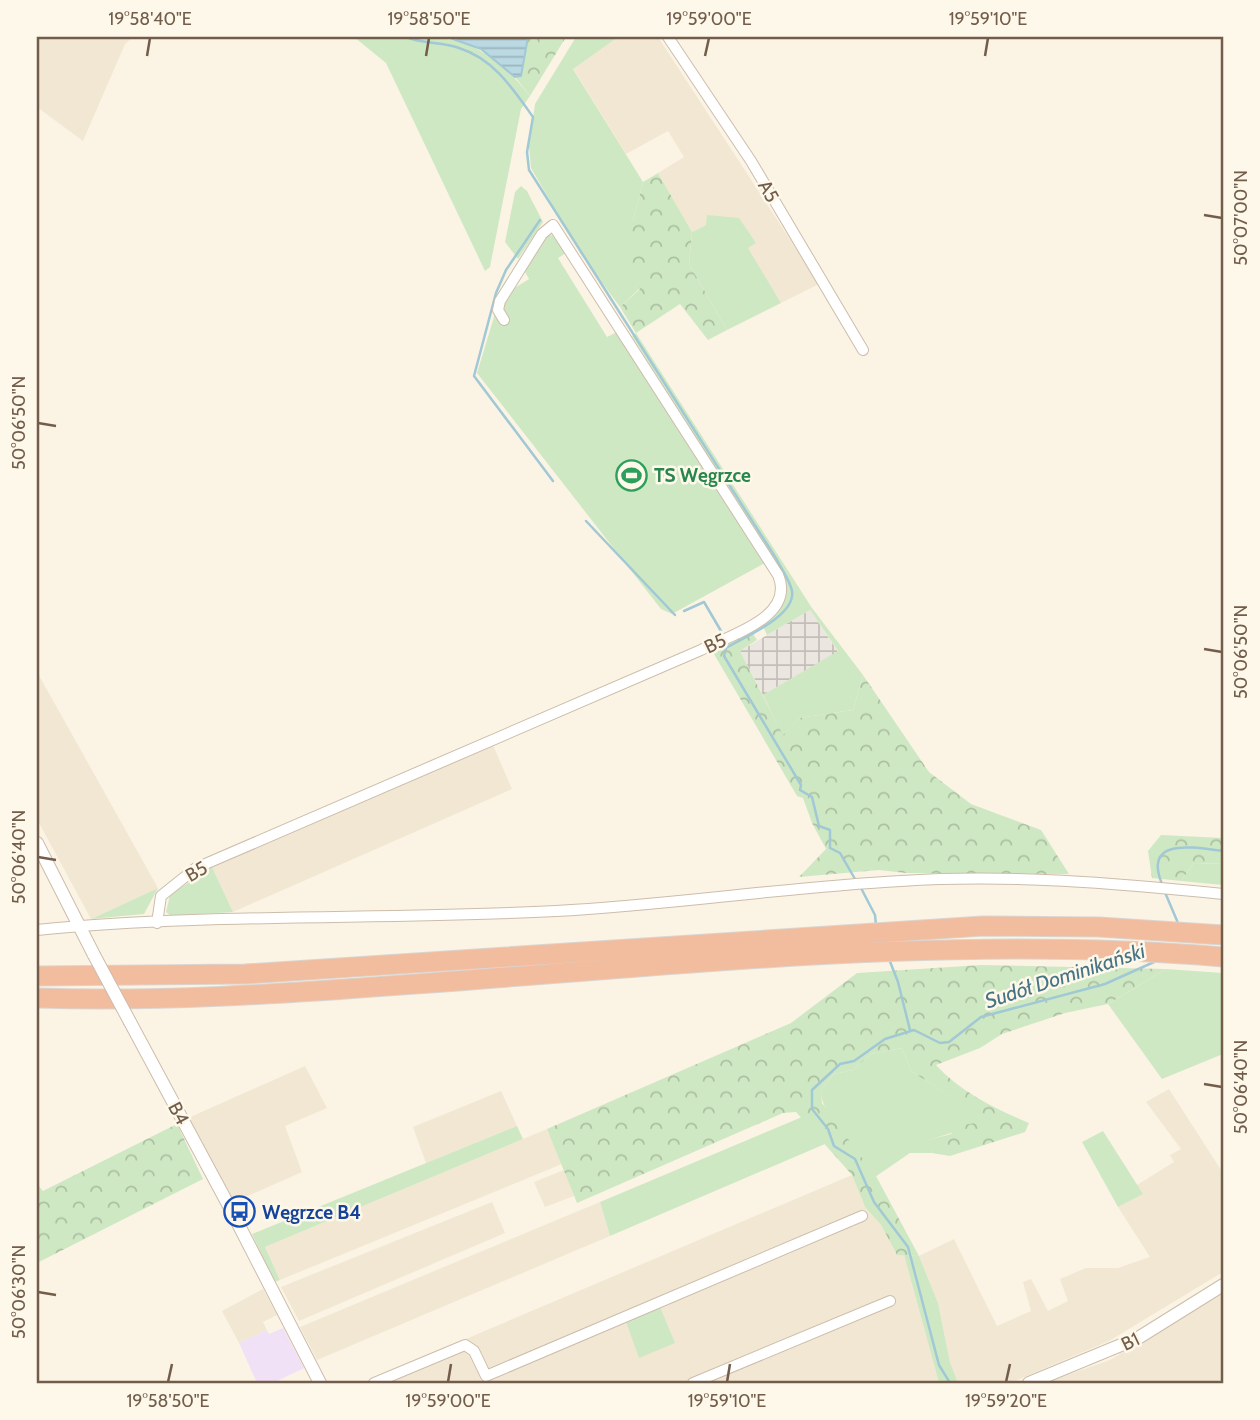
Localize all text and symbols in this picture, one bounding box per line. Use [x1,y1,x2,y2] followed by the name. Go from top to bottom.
[108,8,192,30] text: 19°58'40"E
[387,8,471,30] text: 19°58'50"E
[666,8,752,30] text: 19°59'00"E
[949,8,1027,30] text: 19°59'10"E
[1230,170,1252,266] text: 50°07'00"N
[753,176,784,207] street label: A5
[8,376,30,470] text: 50°06'50"N
[614,458,648,492] sports icon: TS Węgrzce
[654,464,751,487] place label: TS Węgrzce
[1230,605,1252,699] text: 50°06'50"N
[700,628,730,659] street label: B5
[8,810,30,904] text: 50°06'40"N
[181,856,211,887] street label: B5
[982,938,1148,1013] water label: Sudół Dominikański
[1230,1040,1252,1134] text: 50°06'40"N
[163,1098,194,1129] street label: B4
[222,1195,256,1229] bus stop icon: Węgrzce B4
[262,1201,361,1224] place label: Węgrzce B4
[8,1245,30,1339] text: 50°06'30"N
[1117,1327,1143,1356] street label: B1
[126,1390,210,1412] text: 19°58'50"E
[405,1390,491,1412] text: 19°59'00"E
[688,1390,766,1412] text: 19°59'10"E
[965,1390,1047,1412] text: 19°59'20"E

